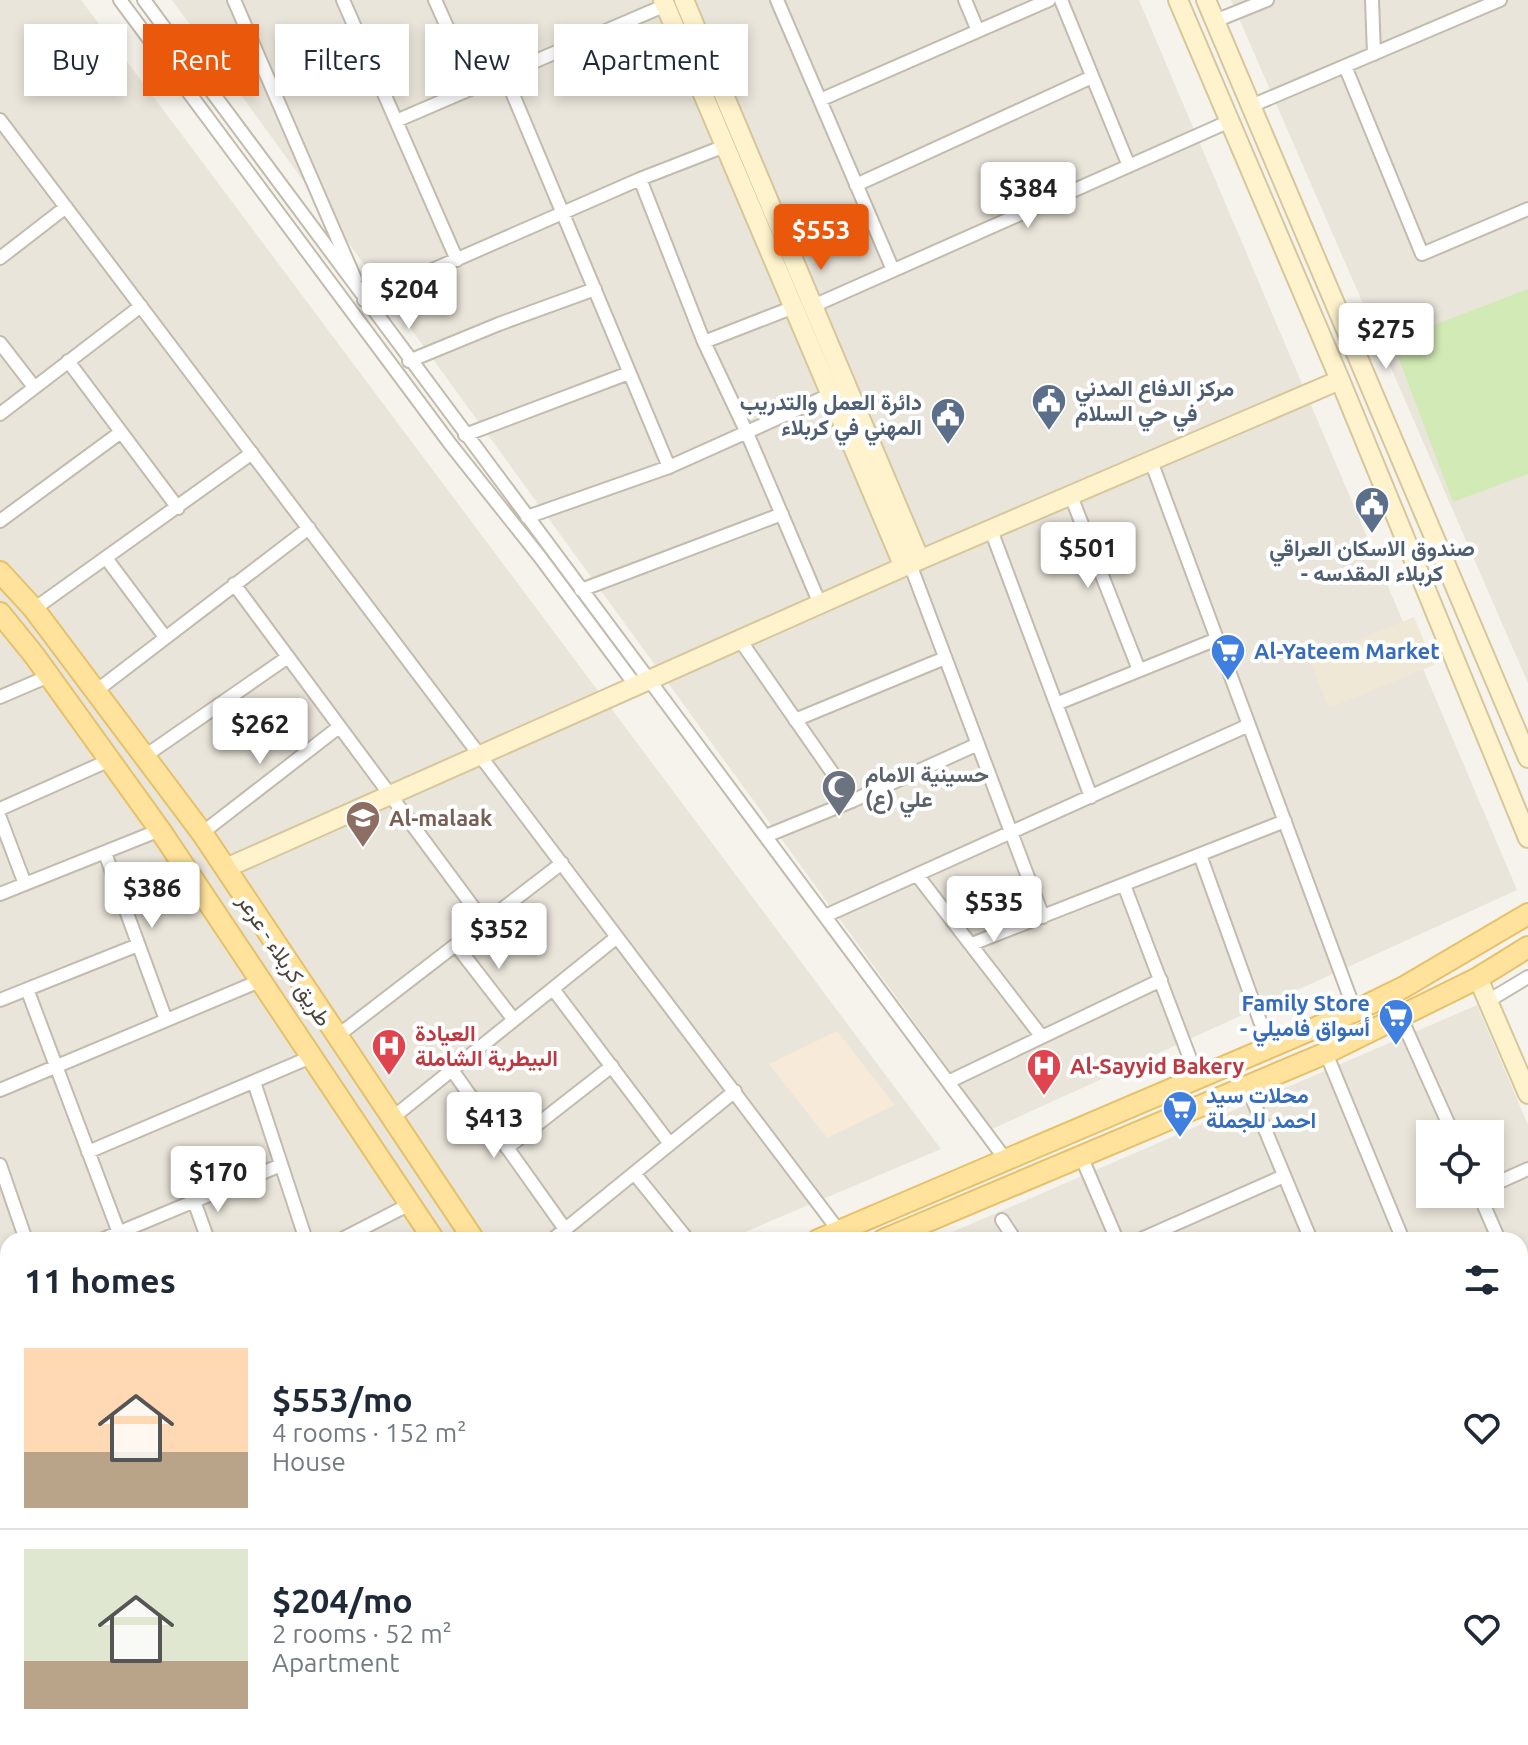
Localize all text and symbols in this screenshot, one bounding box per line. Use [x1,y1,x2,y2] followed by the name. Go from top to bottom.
[24,24,127,96] chip: Buy
[143,24,259,96] chip: Rent
[275,24,409,96] chip: Filters
[425,24,538,96] chip: New
[554,24,748,96] chip: Apartment
[981,162,1075,230] pin: $384
[999,173,1057,202] text: $384
[774,204,868,272] pin: $553
[792,215,850,244] text: $553
[362,263,456,331] pin: $204
[380,274,438,303] text: $204
[1339,303,1433,371] pin: $275
[1357,314,1415,343] text: $275
[1075,375,1234,432] place label: مركز الدفاع المدني في حي السلام
[1030,382,1068,432] public building icon: مركز الدفاع المدني في حي السلام
[740,389,922,446] place label: دائرة العمل والتدريب المهني في كربلاء
[929,396,967,446] public building icon: دائرة العمل والتدريب المهني في كربلاء
[1353,485,1391,535] public building icon: صندوق الاسكان العراقي - كربلاء المقدسه
[1041,522,1135,590] pin: $501
[1059,533,1117,562] text: $501
[1269,535,1475,587] place label: صندوق الاسكان العراقي - كربلاء المقدسه
[1209,632,1247,682] supermarket icon: Al-Yateem Market
[1254,638,1440,663] place label: Al-Yateem Market
[213,698,307,766] pin: $262
[231,709,289,738] text: $262
[865,761,989,818] place label: حسينية الامام علي (ع)
[820,768,858,818] mosque icon: حسينية الامام علي (ع)
[344,799,382,849] school or university icon: Al-malaak
[389,805,493,830] place label: Al-malaak
[105,862,199,930] pin: $386
[123,873,181,902] text: $386
[947,876,1041,944] pin: $535
[965,887,1023,916] text: $535
[231,888,337,1032] street label: طريق كربلاء - عرعر
[452,903,546,971] pin: $352
[470,914,528,943] text: $352
[1240,990,1370,1047] place label: Family Store - أسواق فاميلي
[1377,997,1415,1047] supermarket icon: Family Store - أسواق فاميلي
[415,1020,558,1072] place label: العيادة البيطرية الشاملة
[370,1027,408,1077] hospital icon: العيادة البيطرية الشاملة
[1025,1047,1063,1097] hospital icon: Al-Sayyid Bakery
[1070,1053,1245,1078] place label: Al-Sayyid Bakery
[1206,1082,1316,1134] place label: محلات سيد احمد للجملة
[1161,1089,1199,1139] supermarket icon: محلات سيد احمد للجملة
[447,1092,541,1160] pin: $413
[465,1103,523,1132] text: $413
[1416,1120,1504,1208] map controls
[1416,1120,1504,1208] button: locate
[171,1146,265,1214] pin: $170
[189,1157,247,1186] text: $170
[1460,1258,1504,1302] icon: filters
[24,1261,176,1299] text: 11 homes
[88,1380,184,1476] icon: home
[272,1380,413,1418] text: $553/mo
[1460,1406,1504,1450] icon: heart
[272,1418,467,1447] text: 4 rooms · 152 m²
[272,1447,346,1476] text: House
[88,1581,184,1677] icon: home
[272,1581,413,1619] text: $204/mo
[1460,1607,1504,1651] icon: heart
[272,1619,452,1648] text: 2 rooms · 52 m²
[272,1648,399,1677] text: Apartment

